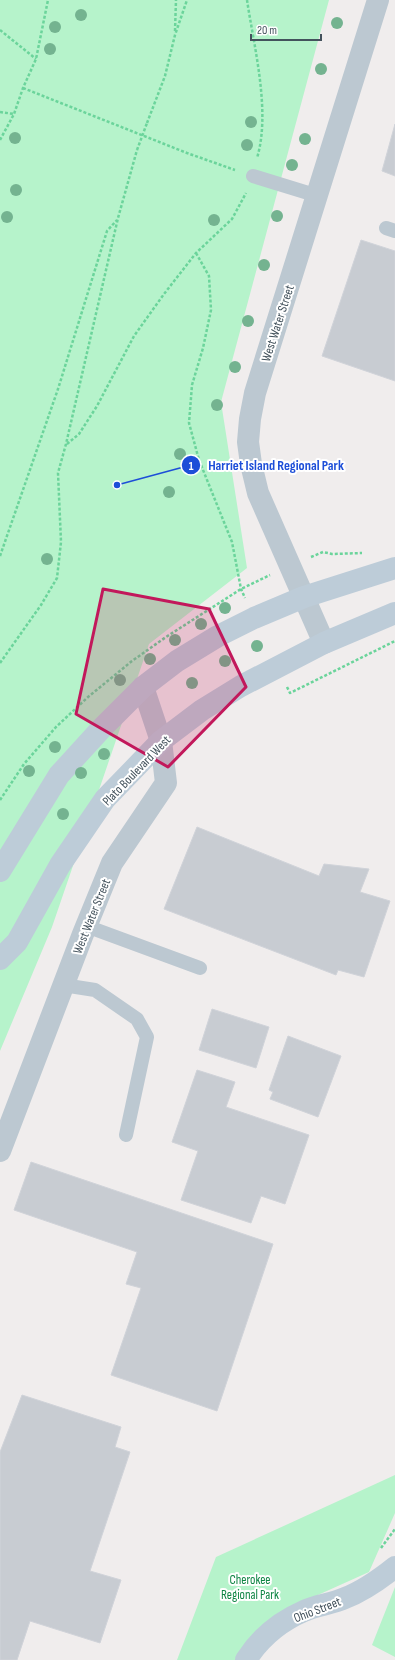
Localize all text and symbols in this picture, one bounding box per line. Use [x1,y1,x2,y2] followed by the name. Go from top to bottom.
[251,16,321,42] scale bar
[257,23,277,38] text: 20 m
[258,283,298,364] street label: West Water Street
[181,452,352,478] callout: Harriet Island Regional Park
[208,457,344,474] text: Harriet Island Regional Park
[189,459,194,474] text: 1
[99,732,174,809] street label: Plato Boulevard West
[70,876,114,956] street label: West Water Street
[221,1572,279,1603] park label: Cherokee Regional Park
[291,1594,343,1626] street label: Ohio Street

